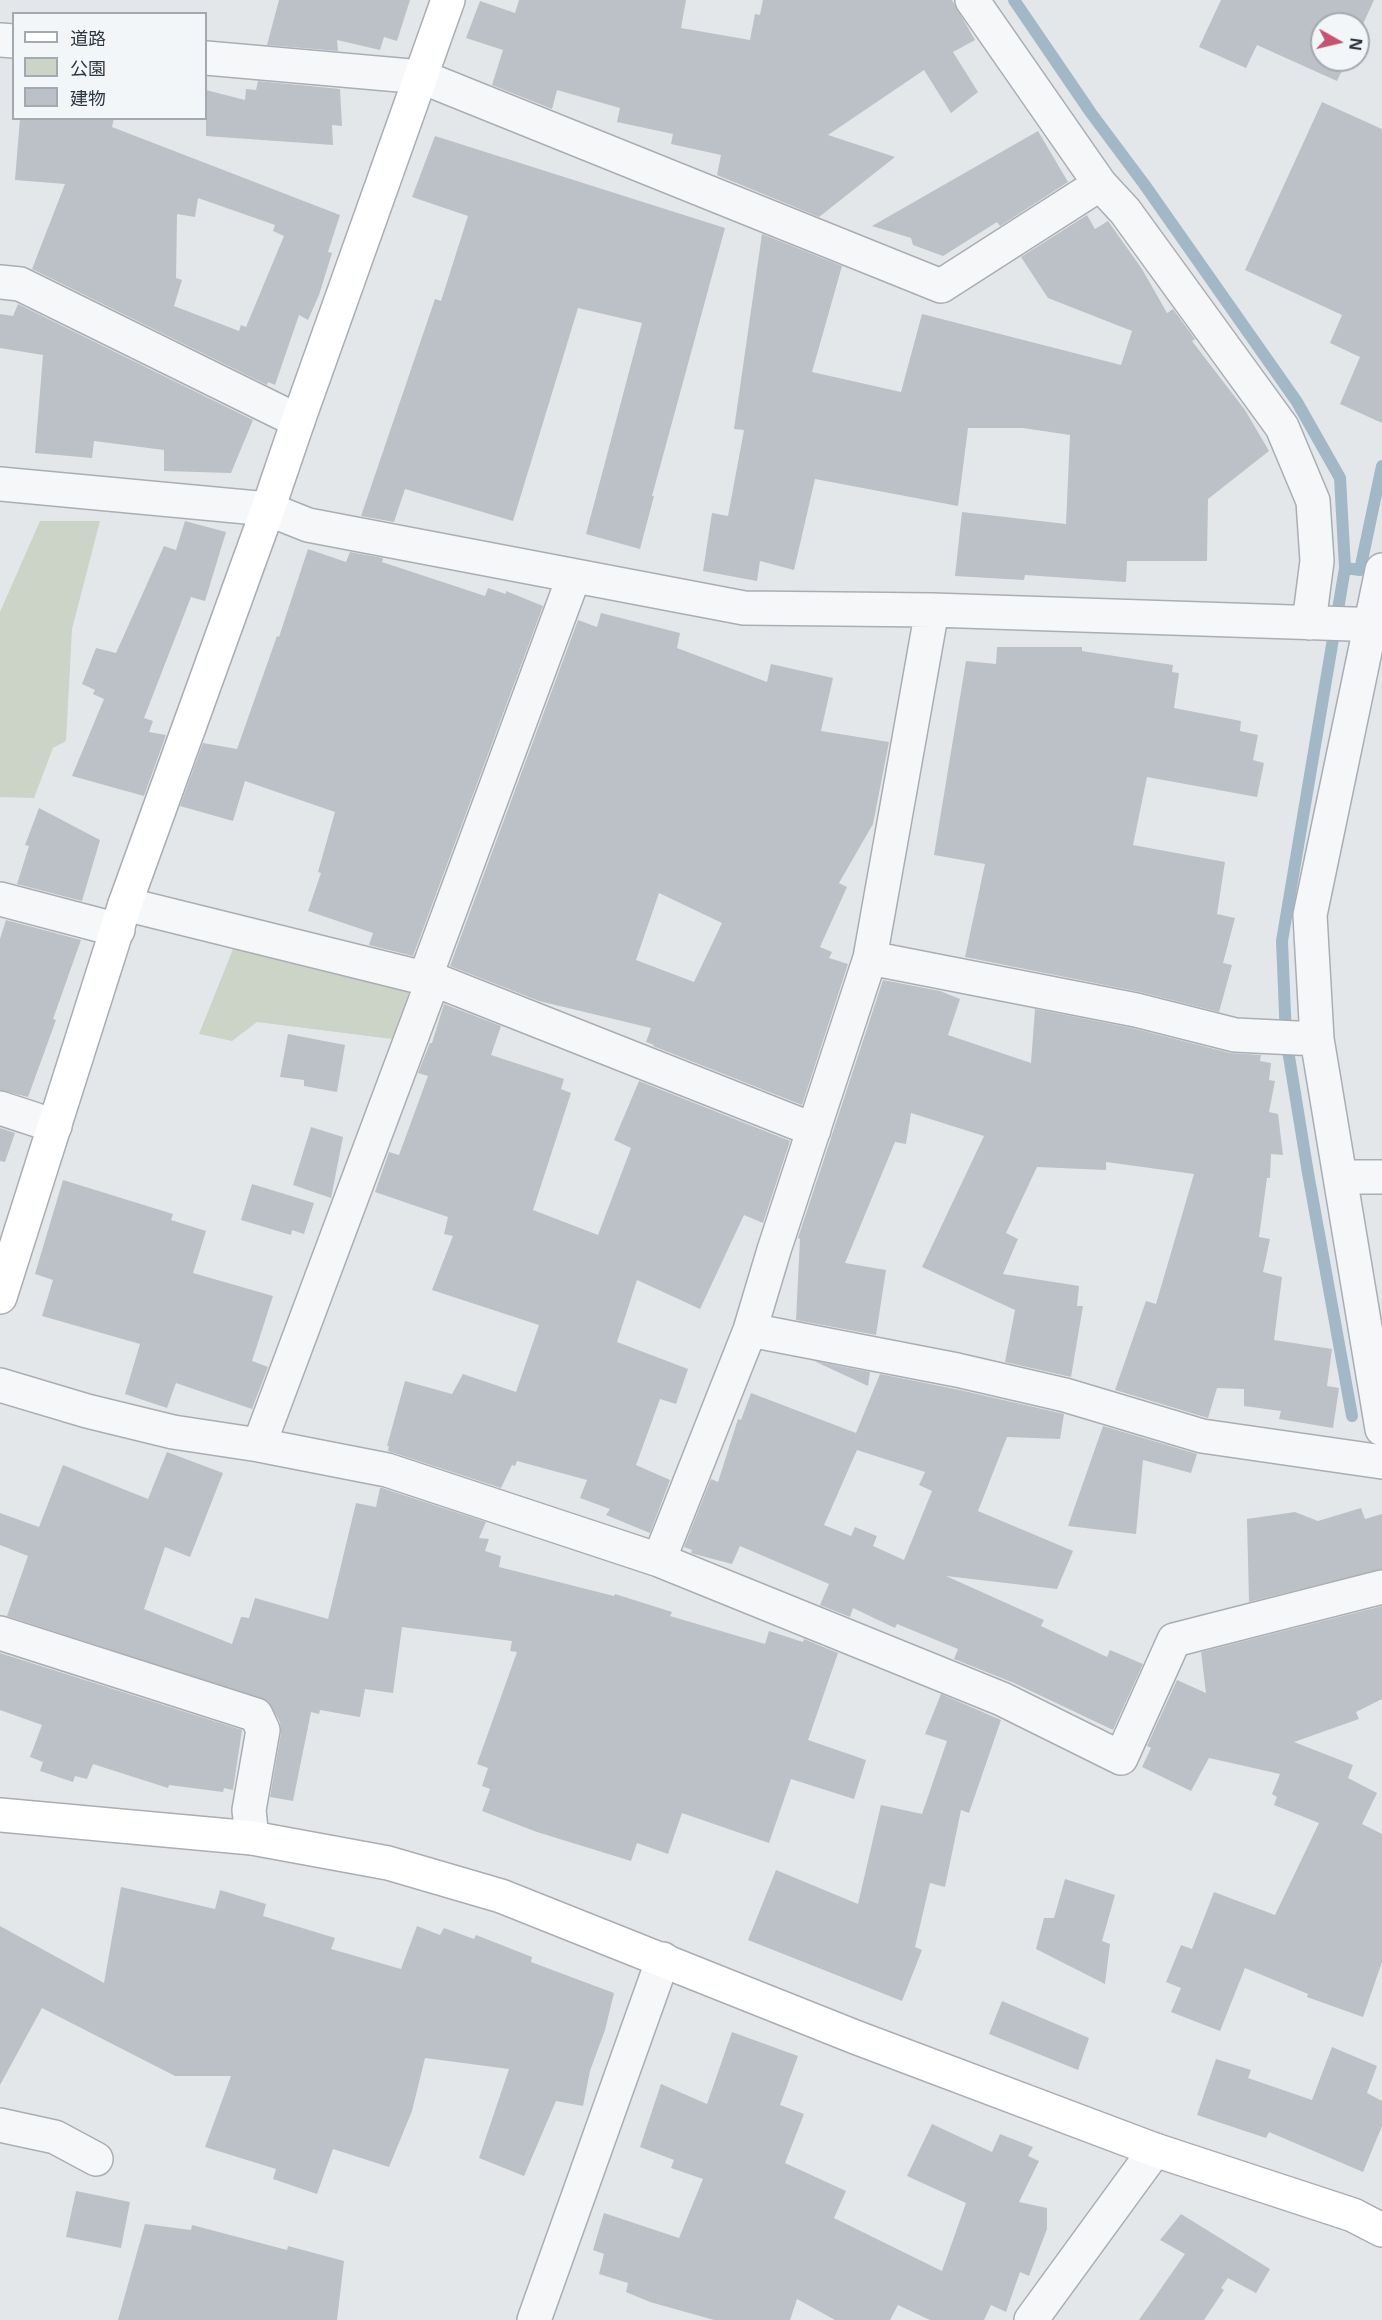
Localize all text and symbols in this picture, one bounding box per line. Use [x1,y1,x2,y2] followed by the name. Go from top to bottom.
[12,12,207,120] legend
[1310,12,1370,72] north arrow
[70,26,106,50] text: 道路
[1344,36,1368,52] text: N
[70,56,106,80] text: 公園
[70,86,106,110] text: 建物

